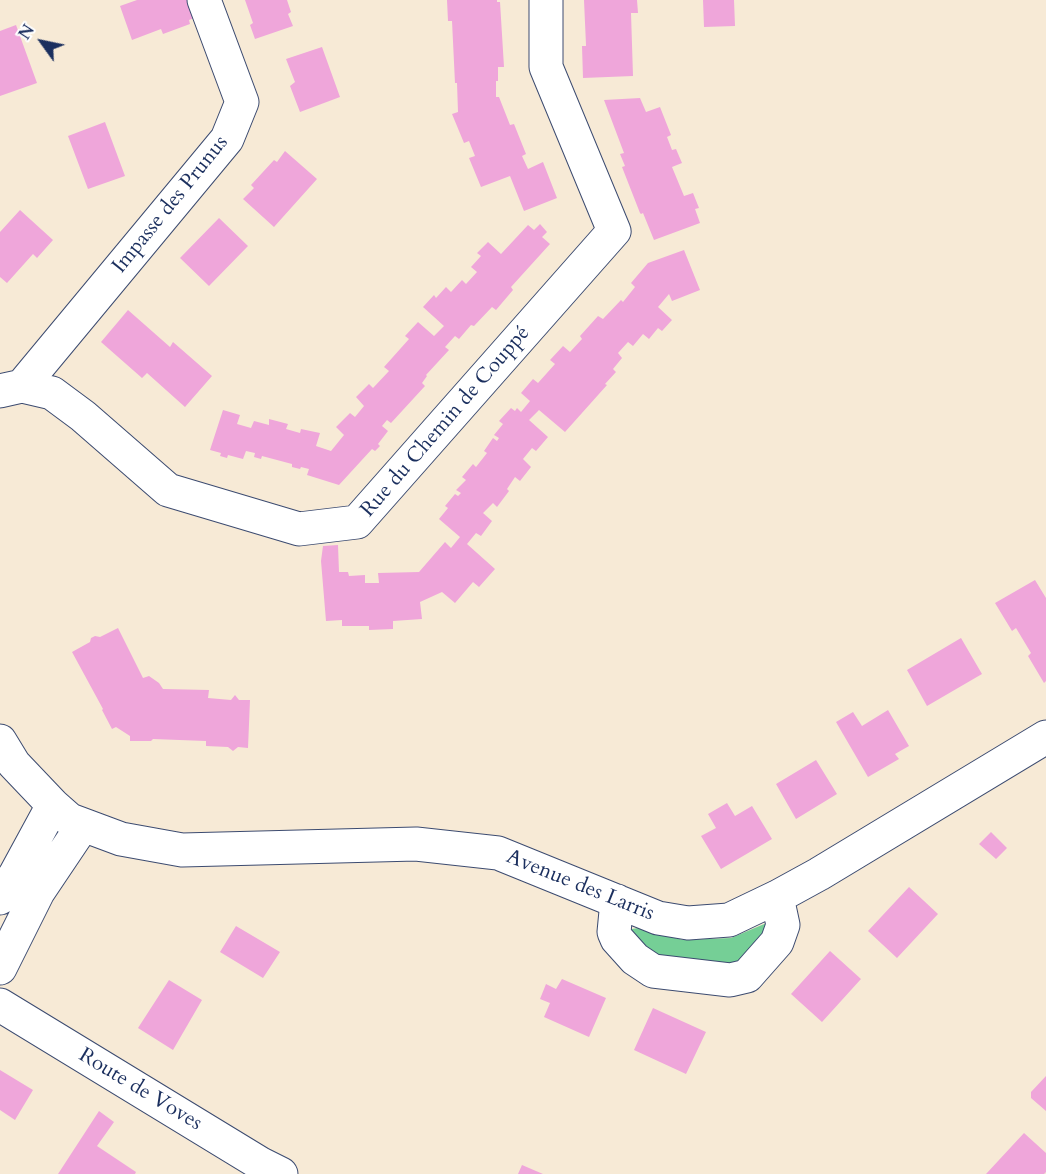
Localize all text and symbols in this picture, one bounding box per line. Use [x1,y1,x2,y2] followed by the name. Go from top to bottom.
[12,12,72,72] north arrow
[14,20,40,44] text: N
[108,131,234,279] street label: Impasse des Prunus
[356,321,536,523] street label: Rue du Chemin de Couppé
[502,845,658,927] street label: Avenue des Larris
[74,1043,206,1137] street label: Route de Voves

